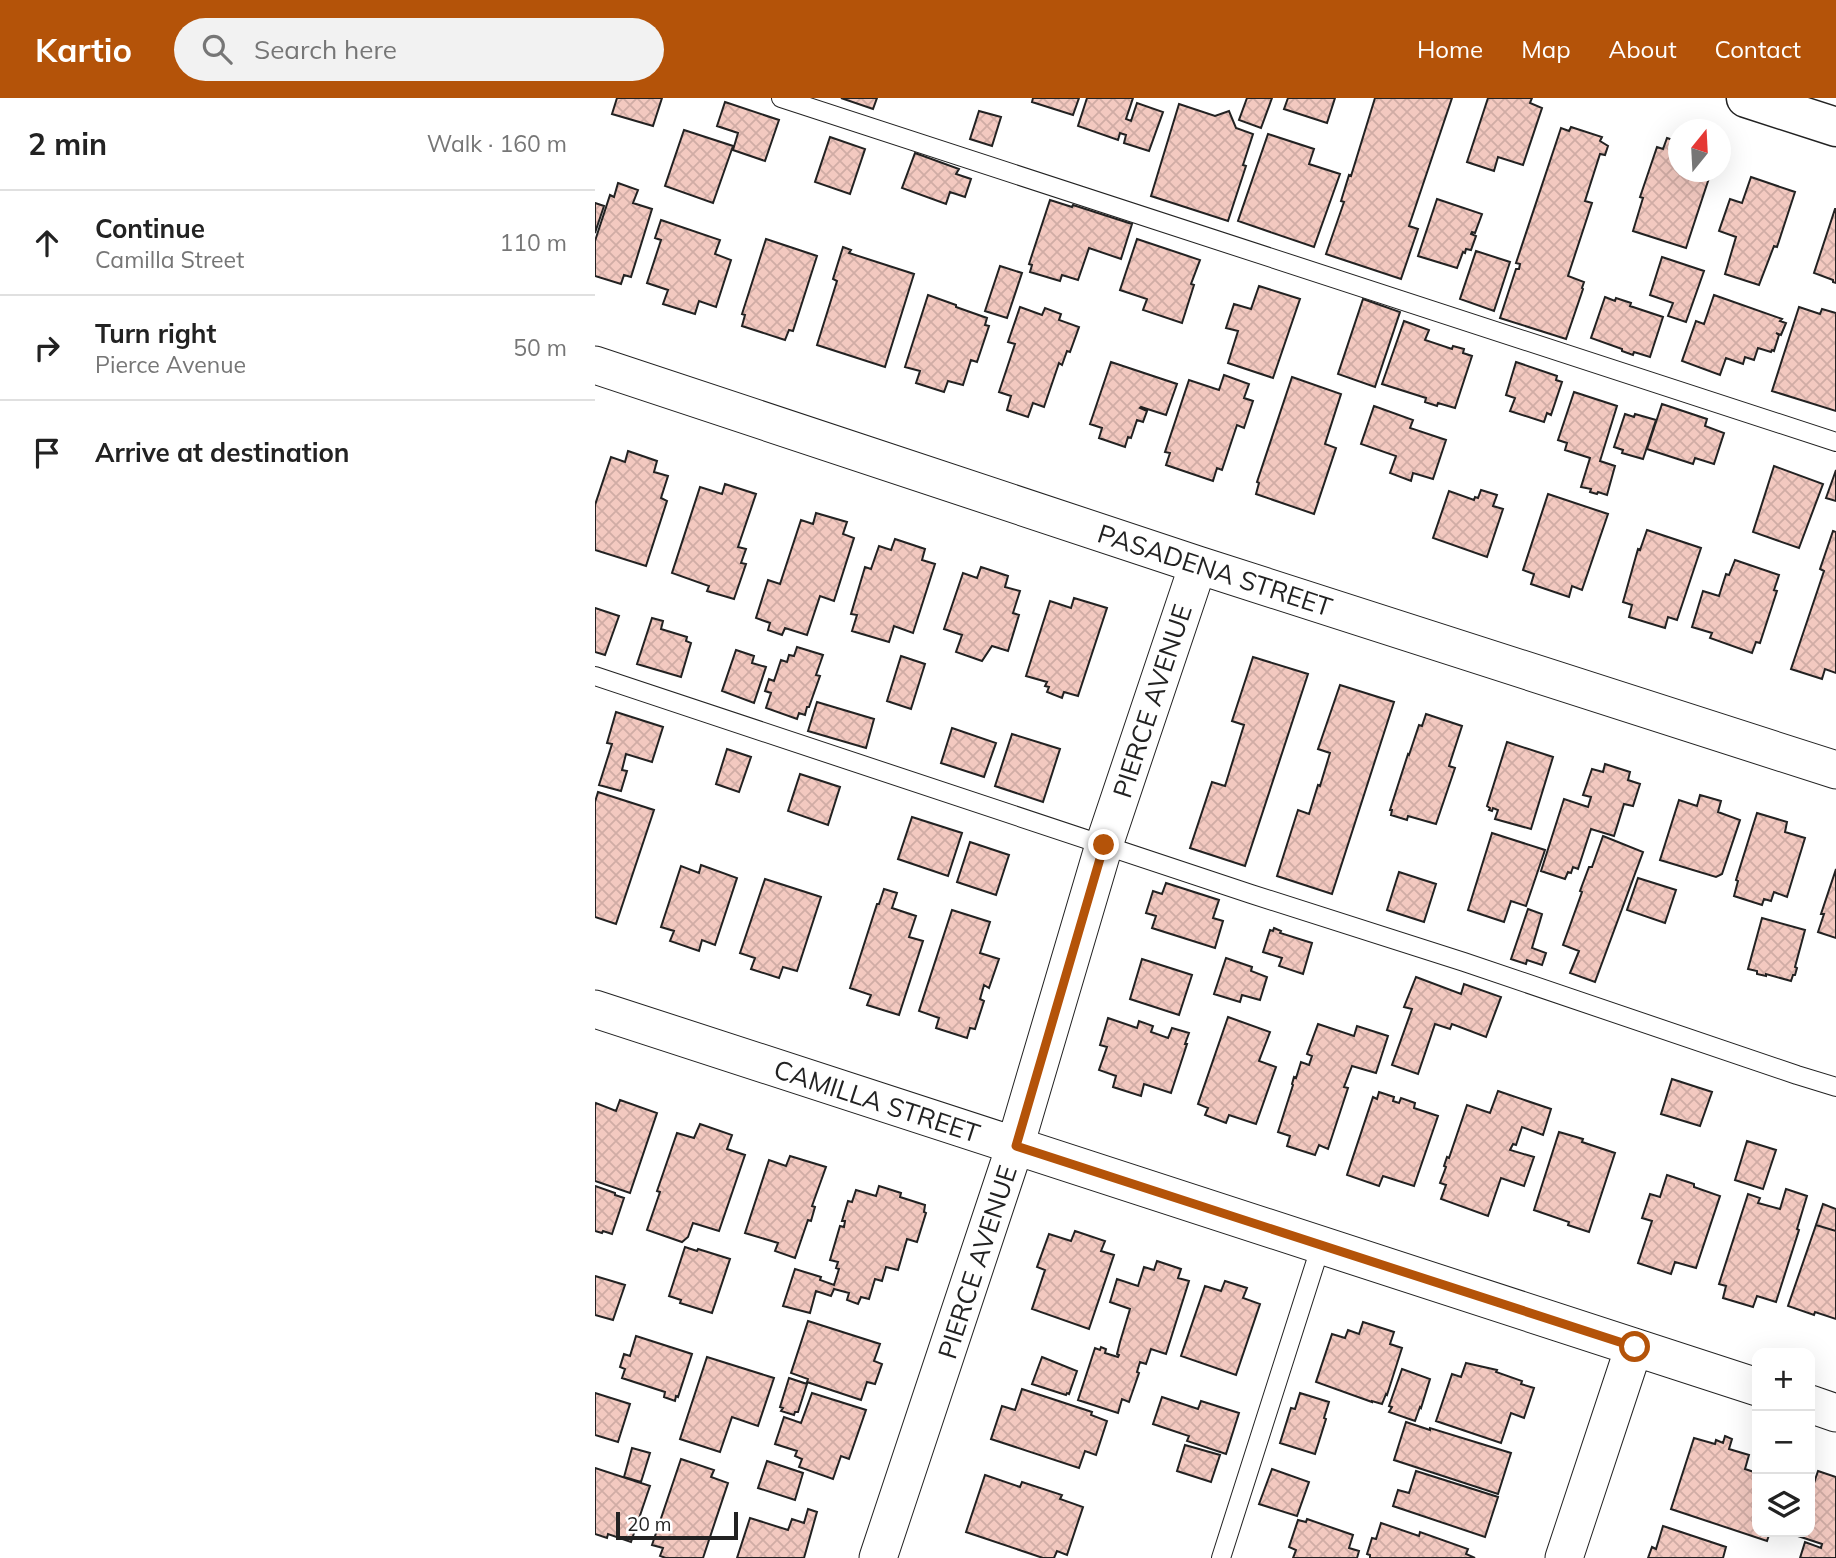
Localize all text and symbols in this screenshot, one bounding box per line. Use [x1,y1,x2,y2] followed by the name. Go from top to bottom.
[174,18,664,81] search box
[35,29,132,70] text: Kartio
[198,30,236,68] icon: search
[254,33,397,66] text: Search here
[1417,34,1483,64] text: Home
[1521,34,1571,64] text: Map
[1609,34,1677,64] text: About
[1715,34,1801,64] text: Contact
[1668,119,1731,182] north arrow
[28,125,107,163] text: 2 min
[427,129,567,158] text: Walk · 160 m
[95,212,205,245] text: Continue
[28,224,66,262] icon: ahead
[499,228,567,257] text: 110 m
[95,245,244,274] text: Camilla Street
[95,317,216,350] text: Turn right
[28,329,66,367] icon: right
[513,333,567,362] text: 50 m
[95,350,246,379] text: Pierce Avenue
[28,434,66,472] icon: arrive
[95,436,350,469] text: Arrive at destination
[1094,516,1337,624] street label: PASADENA STREET
[1105,600,1199,802] street label: PIERCE AVENUE
[1088,829,1119,860] route end
[770,1052,984,1150] street label: CAMILLA STREET
[930,1161,1024,1363] street label: PIERCE AVENUE
[1619,1331,1650,1362] route start
[1752,1348,1815,1537] map controls
[1752,1348,1815,1411] button: +
[1752,1411,1815,1474] button: −
[1752,1474,1815,1537] button: layers
[616,1509,739,1541] scale bar
[627,1512,671,1536] text: 20 m

